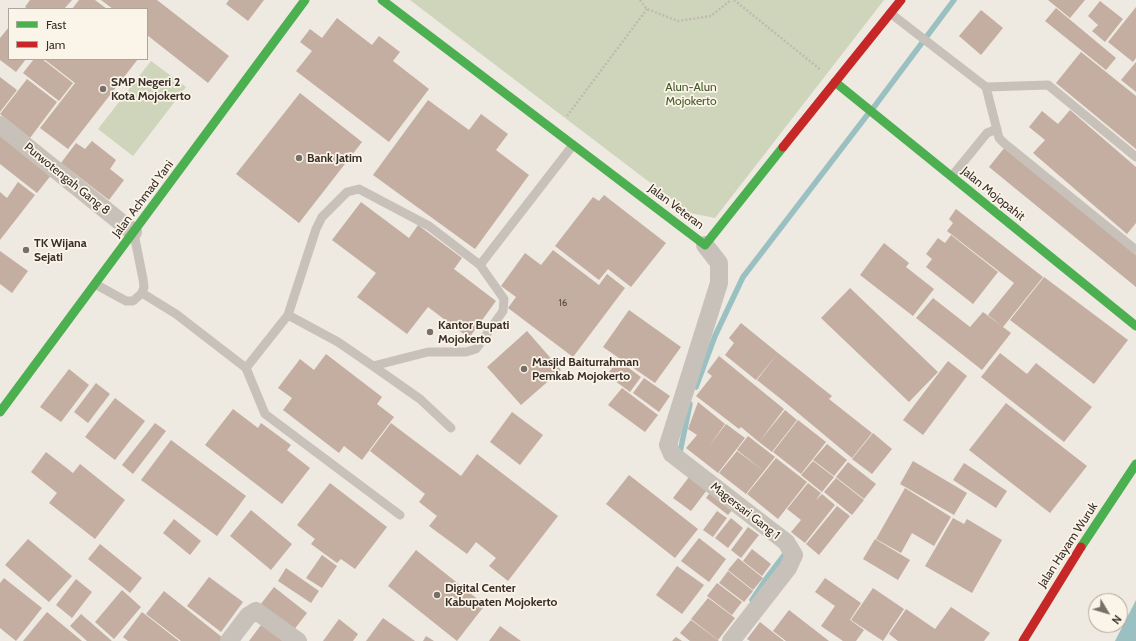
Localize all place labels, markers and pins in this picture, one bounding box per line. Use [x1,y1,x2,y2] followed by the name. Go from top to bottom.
[111,75,191,103] place label: SMP Negeri 2 Kota Mojokerto
[98,84,108,94] marker: SMP Negeri 2 Kota Mojokerto
[307,151,362,165] place label: Bank Jatim
[294,153,304,163] marker: Bank Jatim
[34,236,87,264] place label: TK Wijana Sejati
[21,245,31,255] marker: TK Wijana Sejati
[438,318,509,346] place label: Kantor Bupati Mojokerto
[425,327,435,337] marker: Kantor Bupati Mojokerto
[532,355,639,383] place label: Masjid Baiturrahman Pemkab Mojokerto
[519,364,529,374] marker: Masjid Baiturrahman Pemkab Mojokerto
[445,581,557,609] place label: Digital Center Kabupaten Mojokerto
[432,590,442,600] marker: Digital Center Kabupaten Mojokerto

